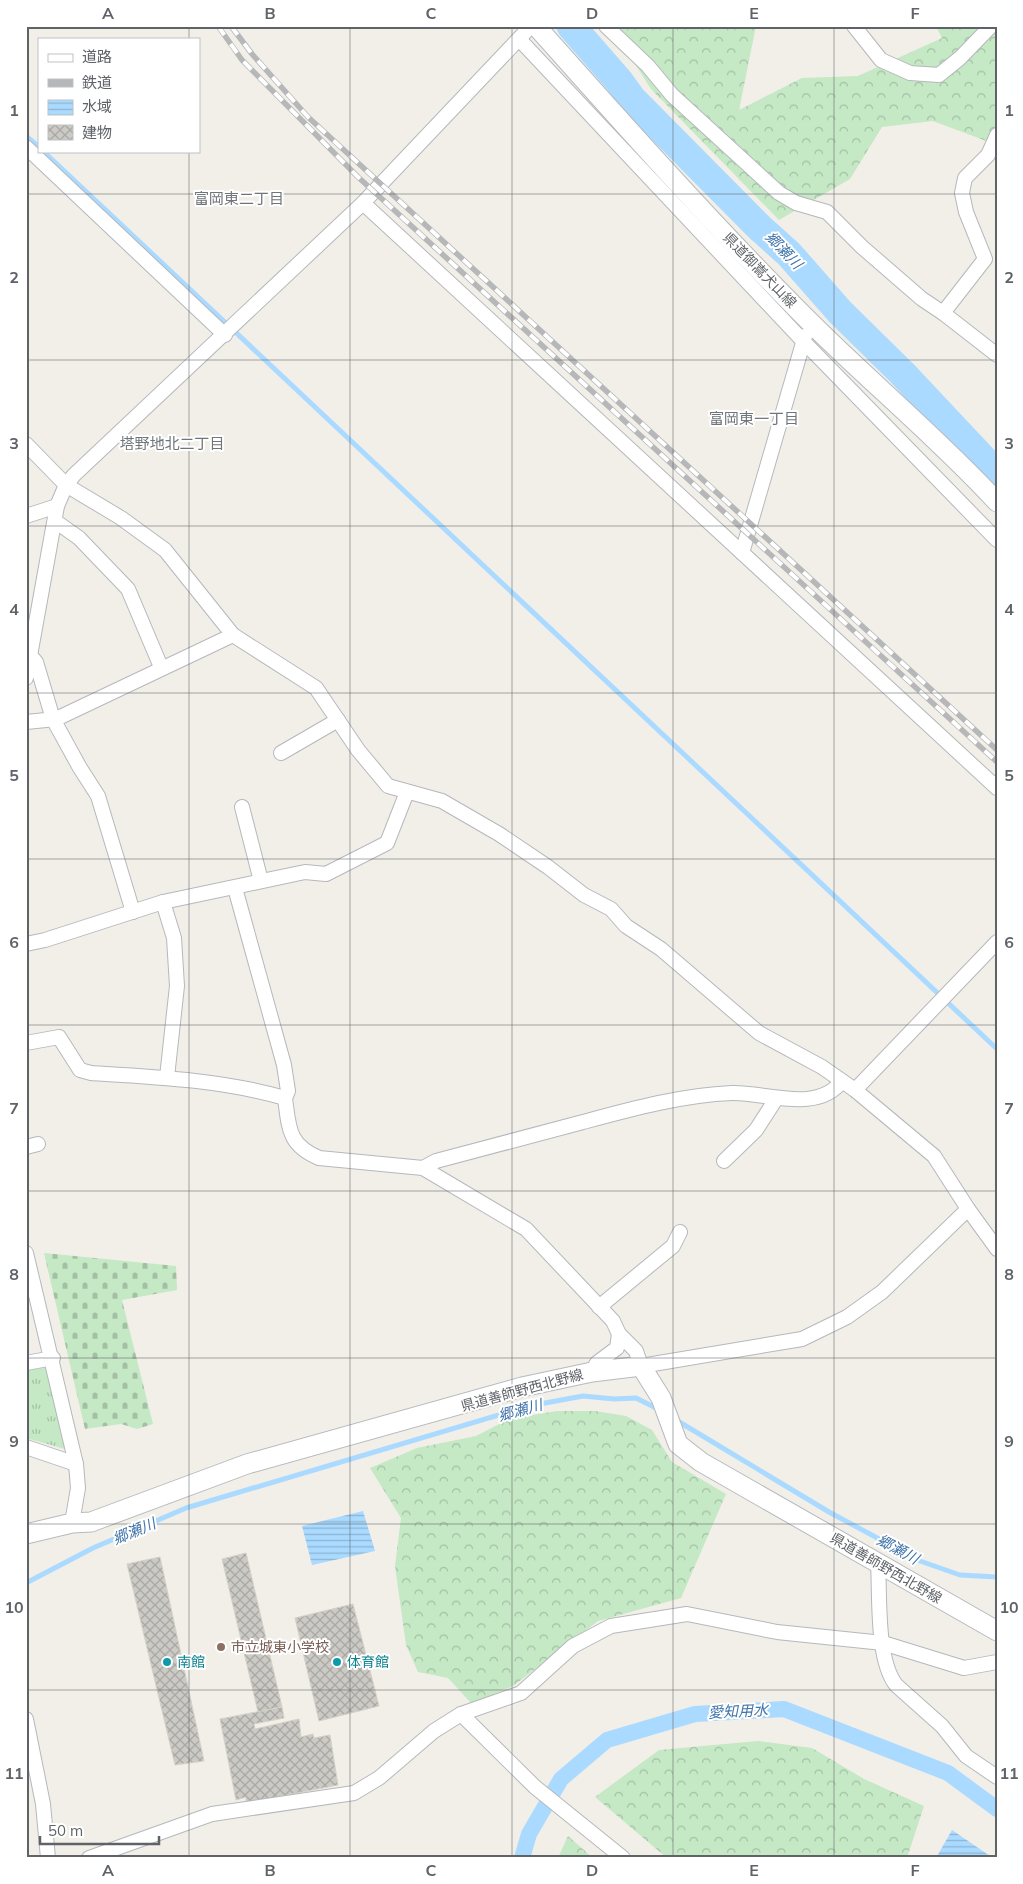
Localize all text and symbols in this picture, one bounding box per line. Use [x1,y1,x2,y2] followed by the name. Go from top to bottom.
[102,3,114,23] text: A
[264,3,276,23] text: B
[426,3,437,23] text: C
[586,3,598,23] text: D
[749,3,759,23] text: E
[910,3,920,23] text: F
[38,38,200,152] legend
[82,47,112,66] text: 道路
[82,73,112,92] text: 鉄道
[82,97,112,116] text: 水域
[9,100,19,120] text: 1
[1004,100,1014,120] text: 1
[82,123,112,142] text: 建物
[194,189,284,208] district label: 富岡東二丁目
[762,227,808,274] water label: 郷瀬川
[719,229,801,311] street label: 県道御嵩犬山線
[9,267,19,287] text: 2
[1004,267,1014,287] text: 2
[709,409,799,428] district label: 富岡東一丁目
[9,433,19,453] text: 3
[1004,433,1014,453] text: 3
[119,434,225,453] district label: 塔野地北二丁目
[9,599,19,619] text: 4
[1004,599,1014,619] text: 4
[9,765,19,785] text: 5
[1004,765,1014,785] text: 5
[9,932,19,952] text: 6
[1004,932,1014,952] text: 6
[9,1098,19,1118] text: 7
[1004,1098,1014,1118] text: 7
[9,1264,19,1284] text: 8
[1004,1264,1014,1284] text: 8
[459,1365,585,1415] street label: 県道善師野西北野線
[496,1394,546,1425] water label: 郷瀬川
[9,1431,19,1451] text: 9
[1004,1431,1014,1451] text: 9
[110,1513,160,1549] water label: 郷瀬川
[827,1529,945,1607] street label: 県道善師野西北野線
[874,1530,924,1569] water label: 郷瀬川
[4,1597,24,1617] text: 10
[999,1597,1019,1617] text: 10
[231,1638,329,1656] place label: 市立城東小学校
[215,1641,227,1653] marker: 市立城東小学校
[177,1653,205,1671] place label: 南館
[347,1653,389,1671] place label: 体育館
[161,1656,173,1668] marker: 南館
[331,1656,343,1668] marker: 体育館
[708,1700,770,1722] water label: 愛知用水
[4,1763,24,1783] text: 11
[999,1763,1019,1783] text: 11
[40,1814,159,1846] scale bar
[48,1821,83,1840] text: 50 m
[102,1860,114,1880] text: A
[264,1860,276,1880] text: B
[426,1860,437,1880] text: C
[586,1860,598,1880] text: D
[749,1860,759,1880] text: E
[910,1860,920,1880] text: F

